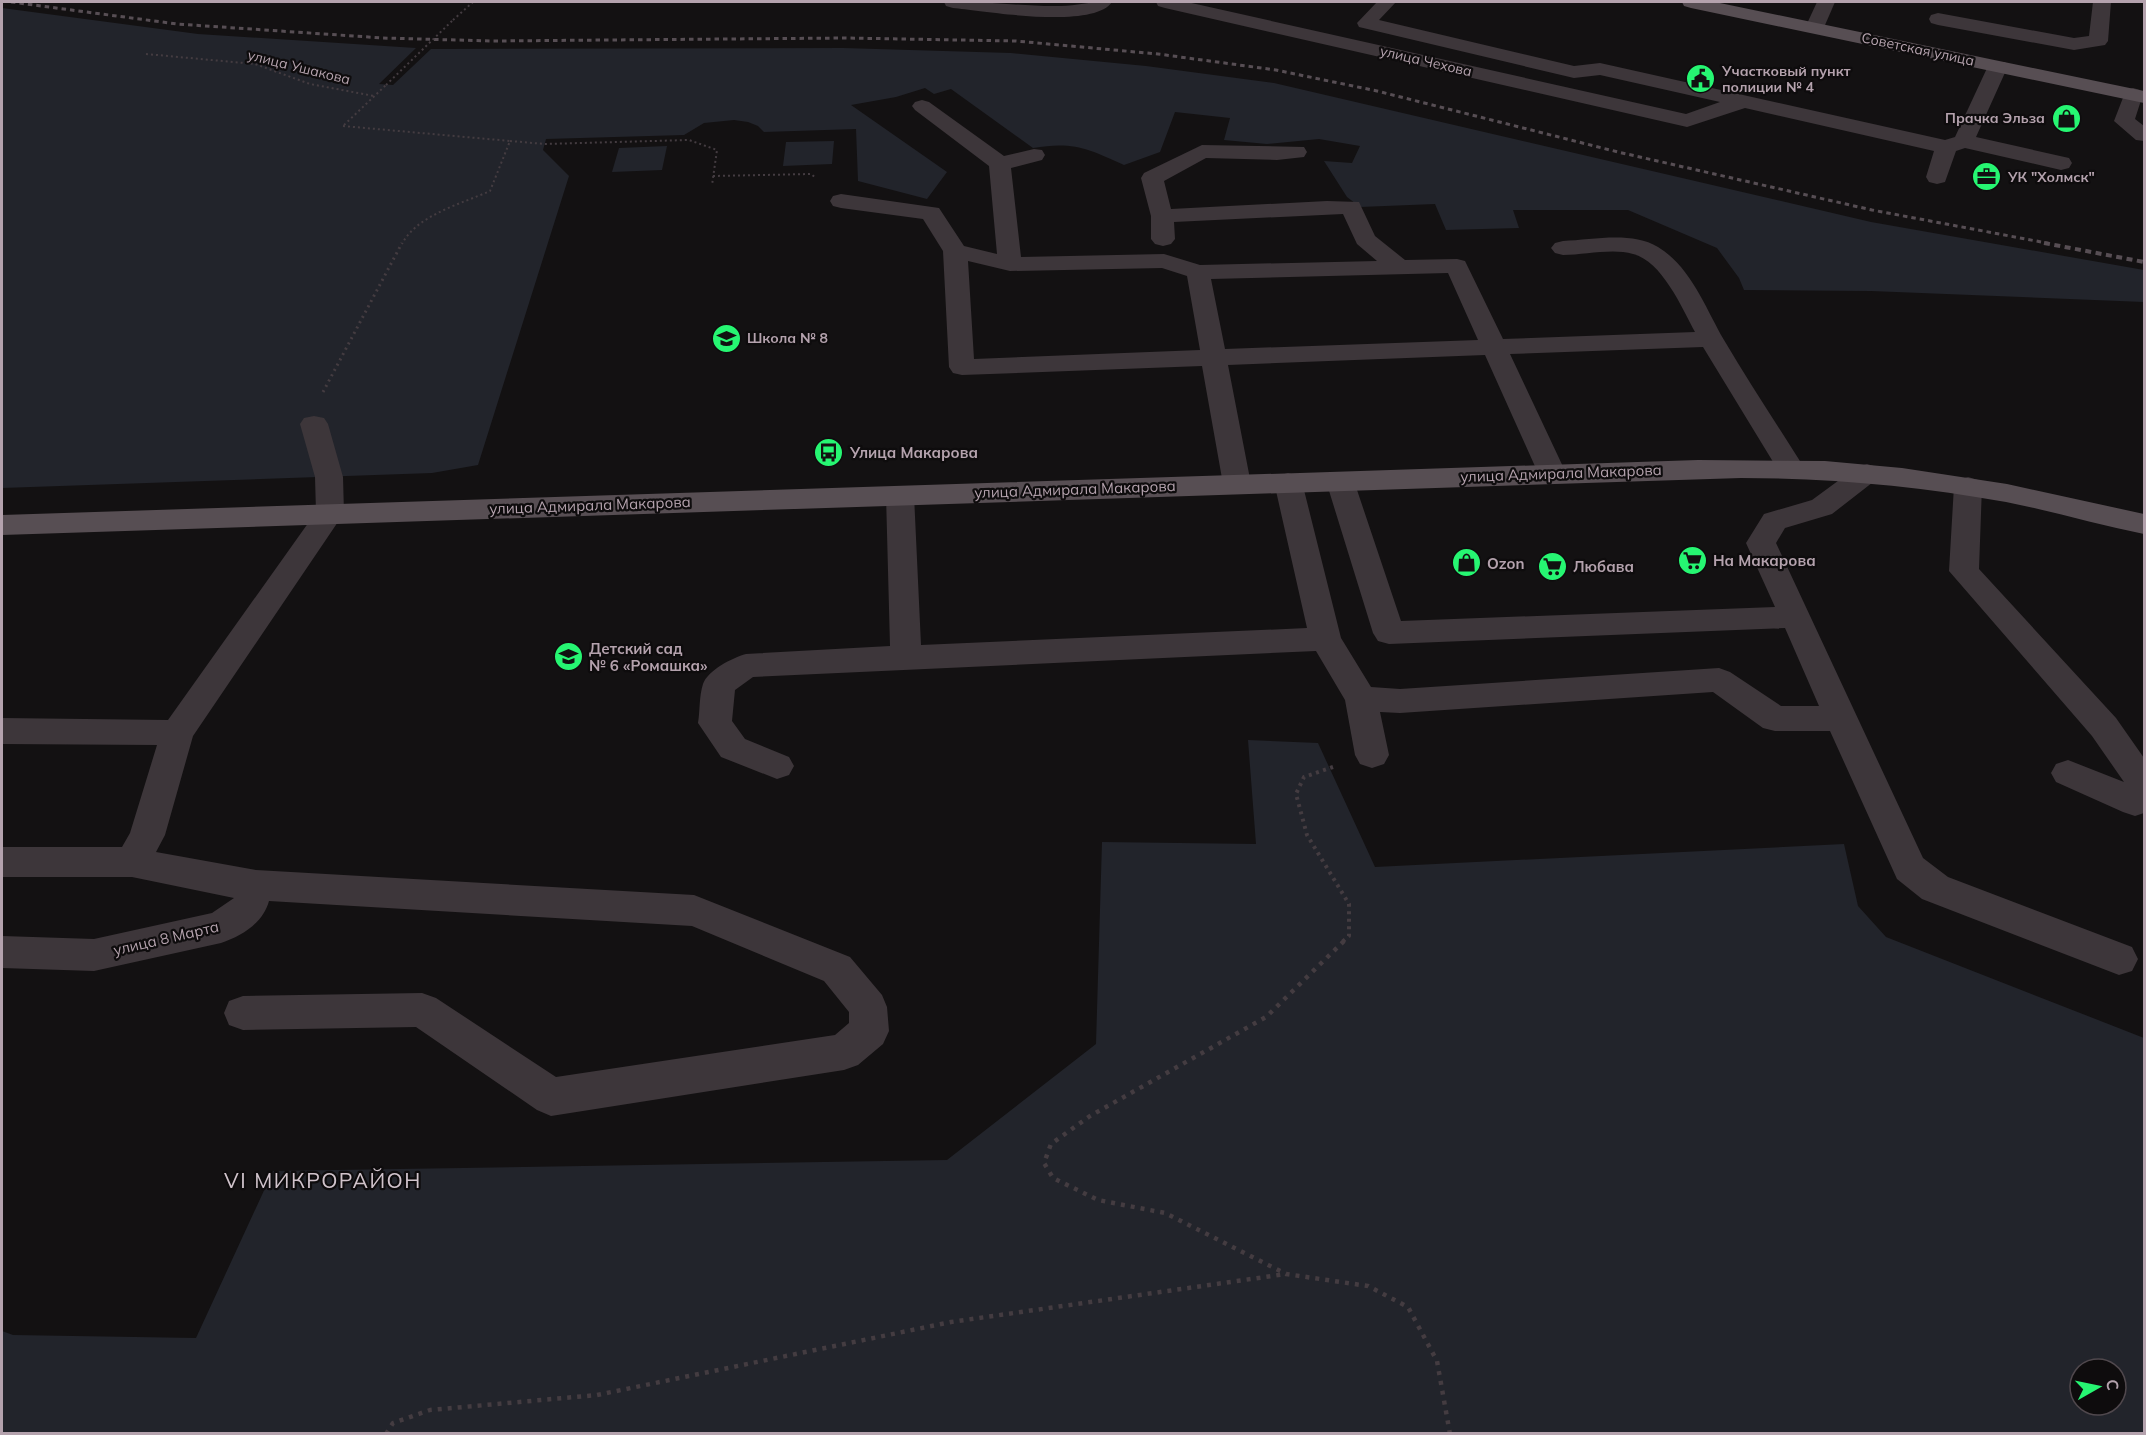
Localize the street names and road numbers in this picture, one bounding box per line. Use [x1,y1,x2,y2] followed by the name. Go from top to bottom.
[1860,28,1976,70] street label: Советская улица
[1378,42,1474,80] street label: улица Чехова
[246,46,352,88] street label: улица Ушакова
[1460,460,1662,486] street label: улица Адмирала Макарова
[974,476,1176,502] street label: улица Адмирала Макарова
[489,492,691,518] street label: улица Адмирала Макарова
[111,917,221,959] street label: улица 8 Марта

